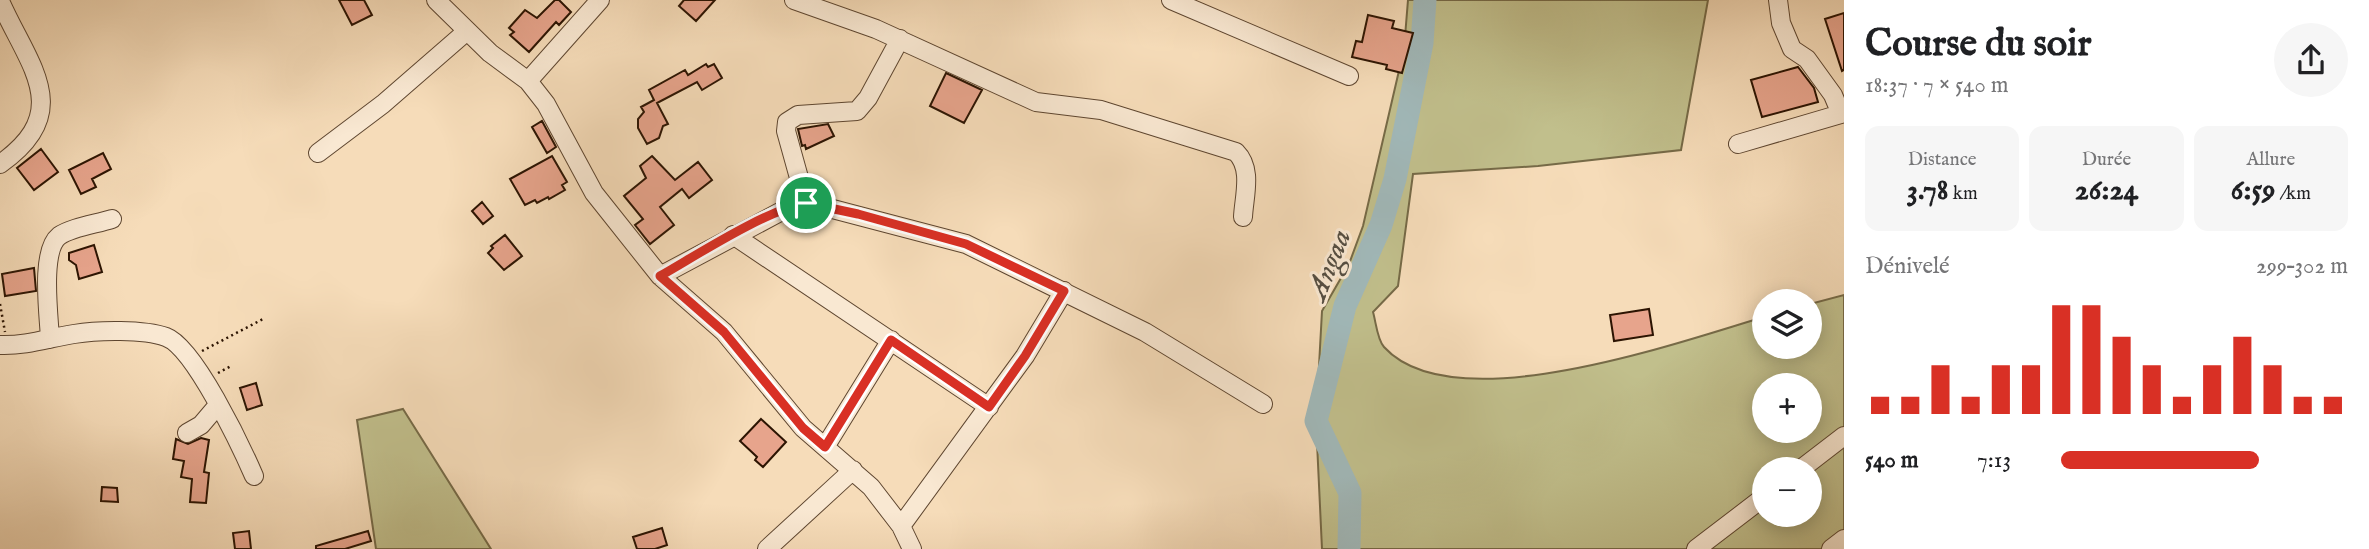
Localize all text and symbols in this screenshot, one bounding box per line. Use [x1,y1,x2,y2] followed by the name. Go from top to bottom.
[1865,21,2091,69] text: Course du soir
[2274,23,2348,97] button: share
[1865,71,2008,100] text: 18:37 · 7 × 540 m
[1908,148,1977,172] text: Distance
[2082,148,2131,172] text: Durée
[2246,148,2295,172] text: Allure
[1907,172,1949,210] text: 3.78
[2075,172,2138,210] text: 26:24
[2231,172,2275,210] text: 6:59
[776,173,836,233] pin
[1949,182,1978,206] text: km
[2275,182,2311,206] text: /km
[787,184,825,222] icon: arrive
[1298,224,1361,309] water label: Angaa
[1865,252,1950,281] text: Dénivelé
[2256,252,2348,281] text: 299–302 m
[1752,289,1822,527] map controls
[1752,289,1822,359] button: layers
[1752,373,1822,443] button: +
[1865,446,1919,475] text: 540 m
[1977,446,2011,475] text: 7:13
[1752,457,1822,527] button: −

